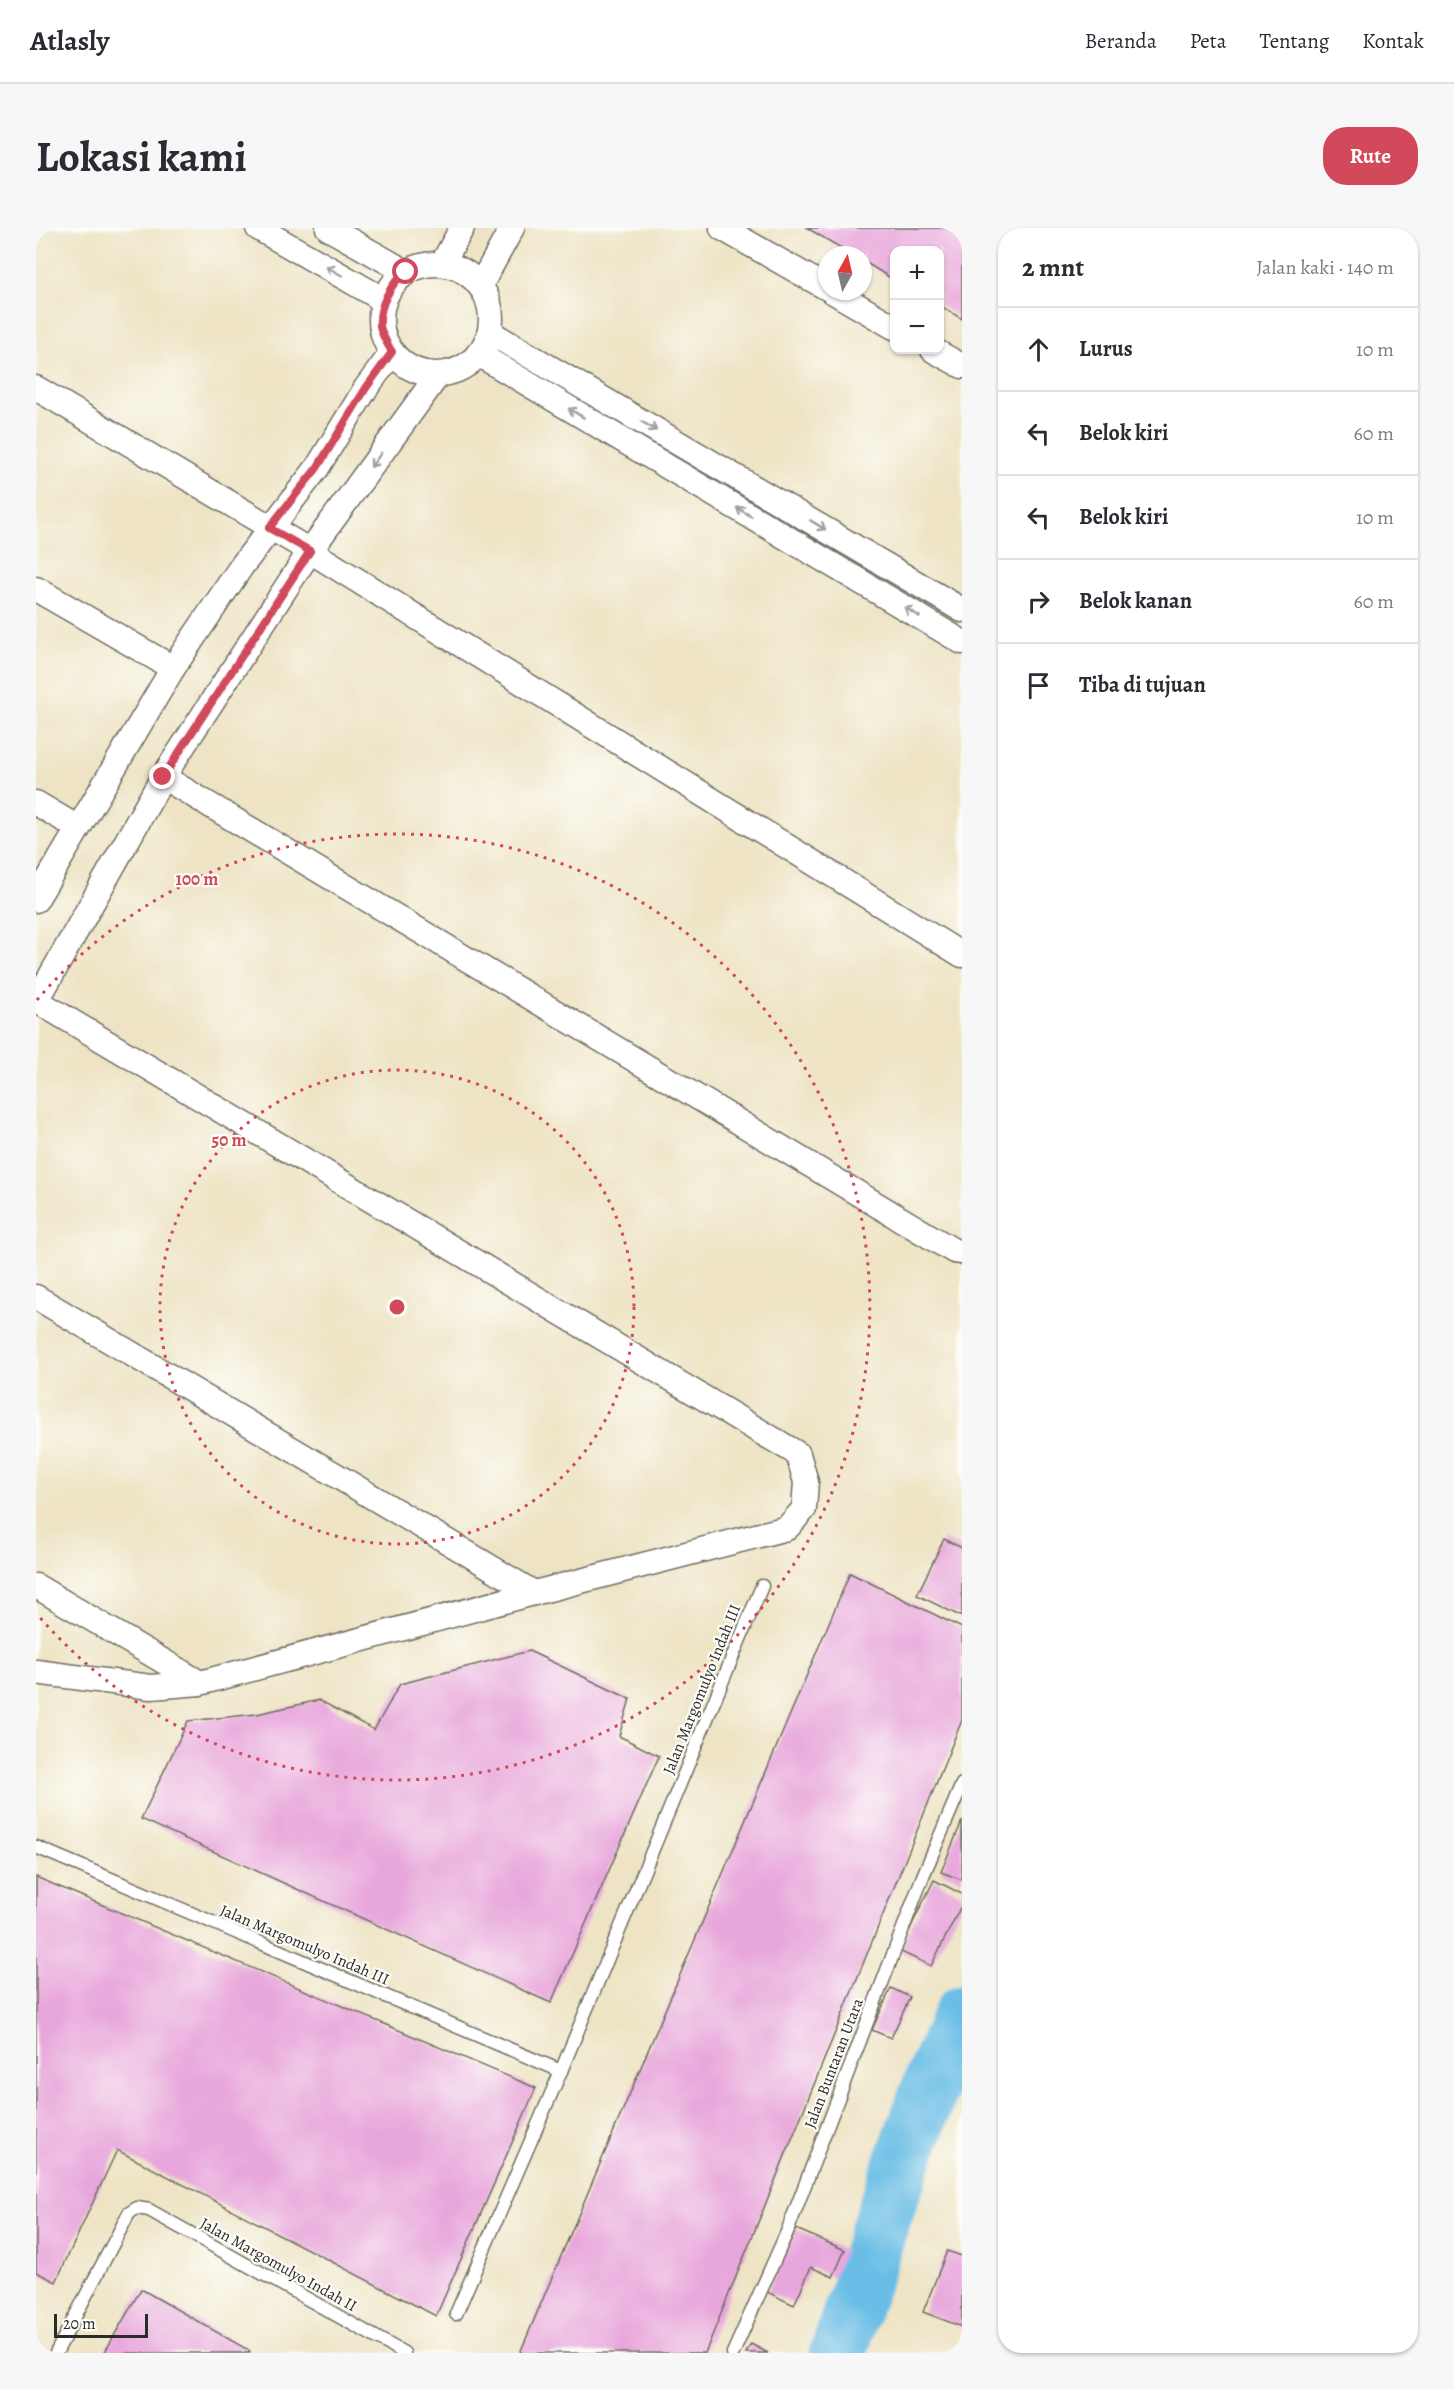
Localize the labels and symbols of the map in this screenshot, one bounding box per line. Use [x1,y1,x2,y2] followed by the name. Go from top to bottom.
[818,246,872,300] north arrow
[392,258,418,284] route start
[325,265,343,276] one-way arrow
[568,406,585,418] one-way arrow
[641,421,658,433] one-way arrow
[370,452,382,468] one-way arrow
[736,506,753,518] one-way arrow
[809,520,826,532] one-way arrow
[904,605,921,617] one-way arrow
[149,763,175,789] route end
[176,867,218,891] text: 100 m
[212,1128,246,1152] text: 50 m
[387,1297,407,1317] centre of rings
[658,1601,746,1778] street label: Jalan Margomulyo Indah III
[217,1899,393,1991] street label: Jalan Margomulyo Indah III
[799,1995,869,2132] street label: Jalan Buntaran Utara
[196,2213,361,2317] street label: Jalan Margomulyo Indah II
[54,2311,148,2338] scale bar

